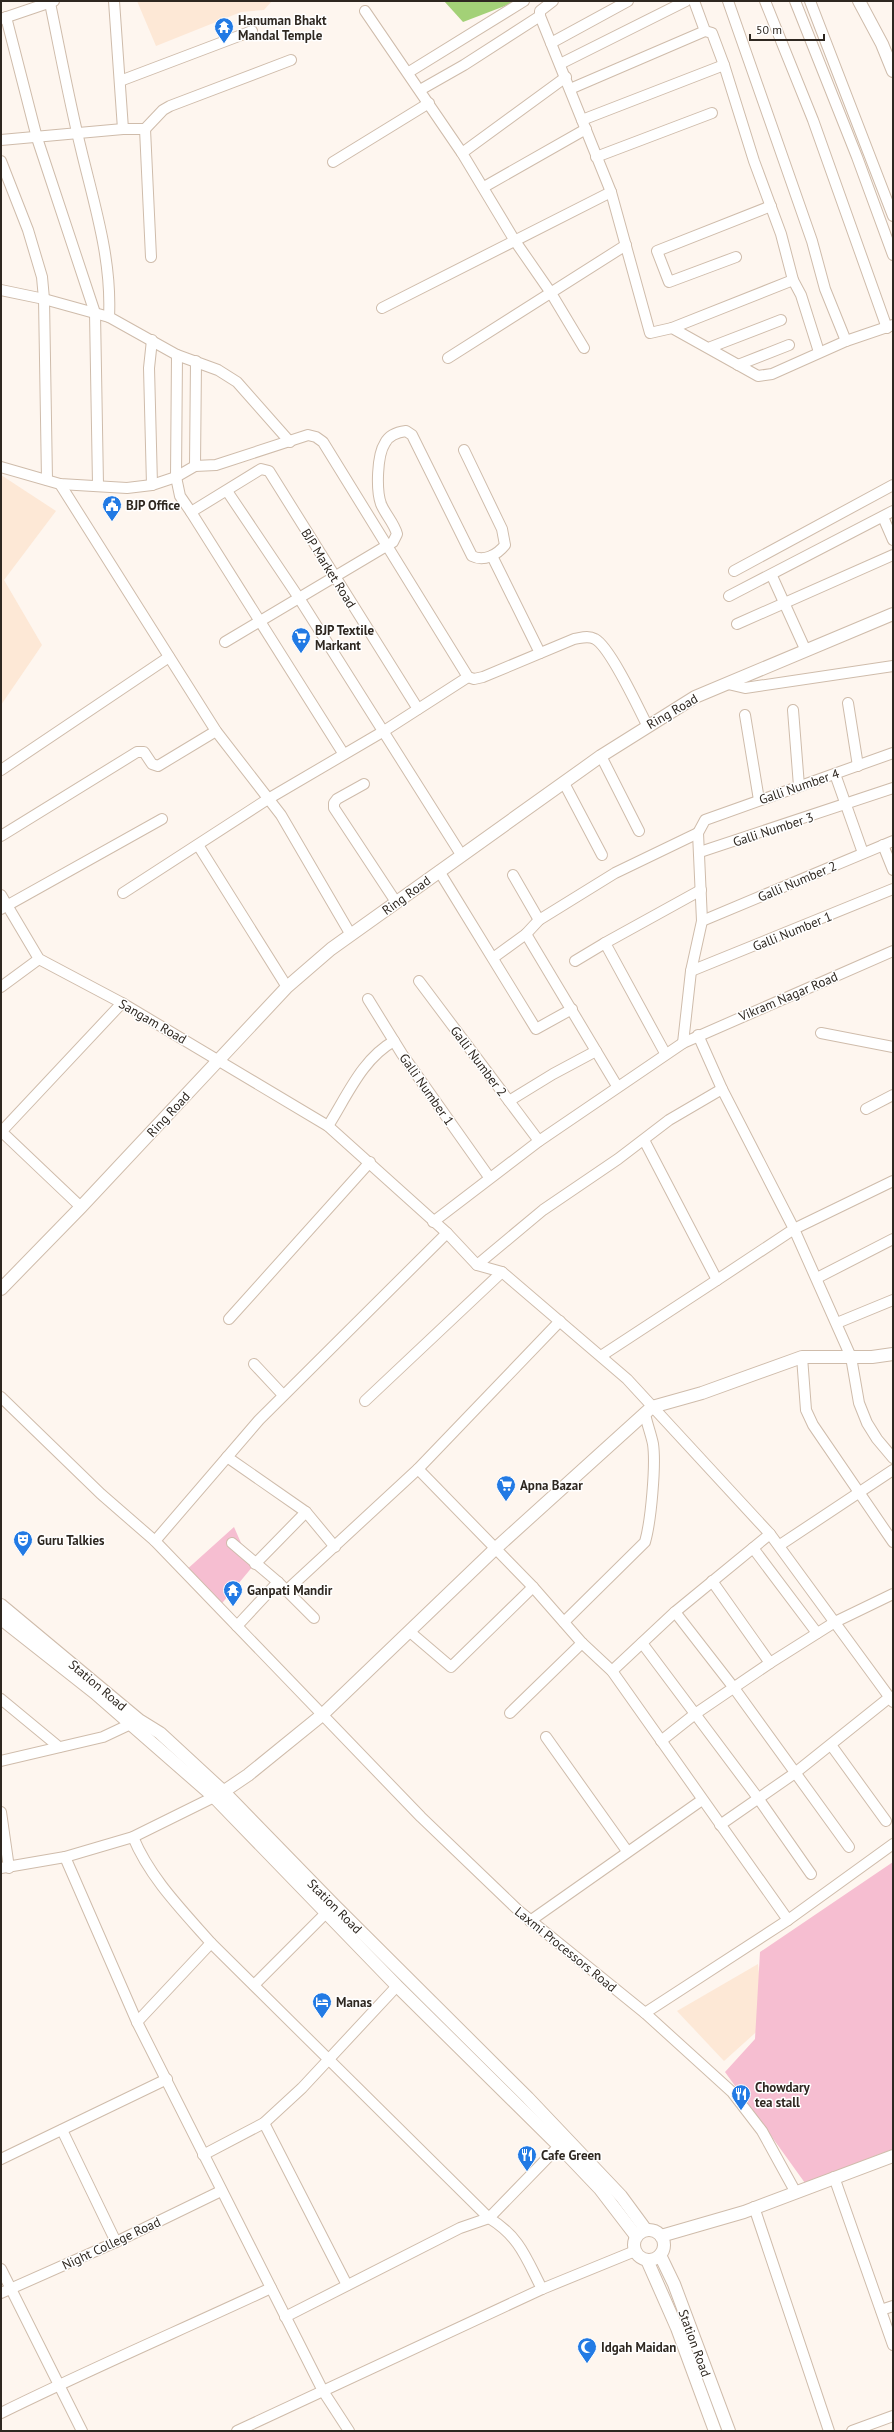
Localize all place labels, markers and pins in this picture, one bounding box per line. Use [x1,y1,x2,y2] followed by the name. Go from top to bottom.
[238,12,327,44] place label: Hanuman Bhakt Mandal Temple
[213,16,235,44] temple icon: Hanuman Bhakt Mandal Temple
[101,494,123,522] public building icon: BJP Office
[126,497,181,514] place label: BJP Office
[315,622,374,654] place label: BJP Textile Markant
[290,626,312,654] supermarket icon: BJP Textile Markant
[495,1474,517,1502] supermarket icon: Apna Bazar
[520,1477,583,1494] place label: Apna Bazar
[12,1529,34,1557] theatre icon: Guru Talkies
[37,1532,105,1549] place label: Guru Talkies
[222,1579,244,1607] temple icon: Ganpati Mandir
[247,1582,333,1599] place label: Ganpati Mandir
[311,1991,333,2019] hotel icon: Manas
[336,1994,372,2011] place label: Manas
[755,2079,811,2111] place label: Chowdary tea stall
[730,2083,752,2111] restaurant icon: Chowdary tea stall
[516,2144,538,2172] restaurant icon: Cafe Green
[541,2147,601,2164] place label: Cafe Green
[576,2336,598,2364] mosque icon: Idgah Maidan
[601,2339,676,2356] place label: Idgah Maidan

